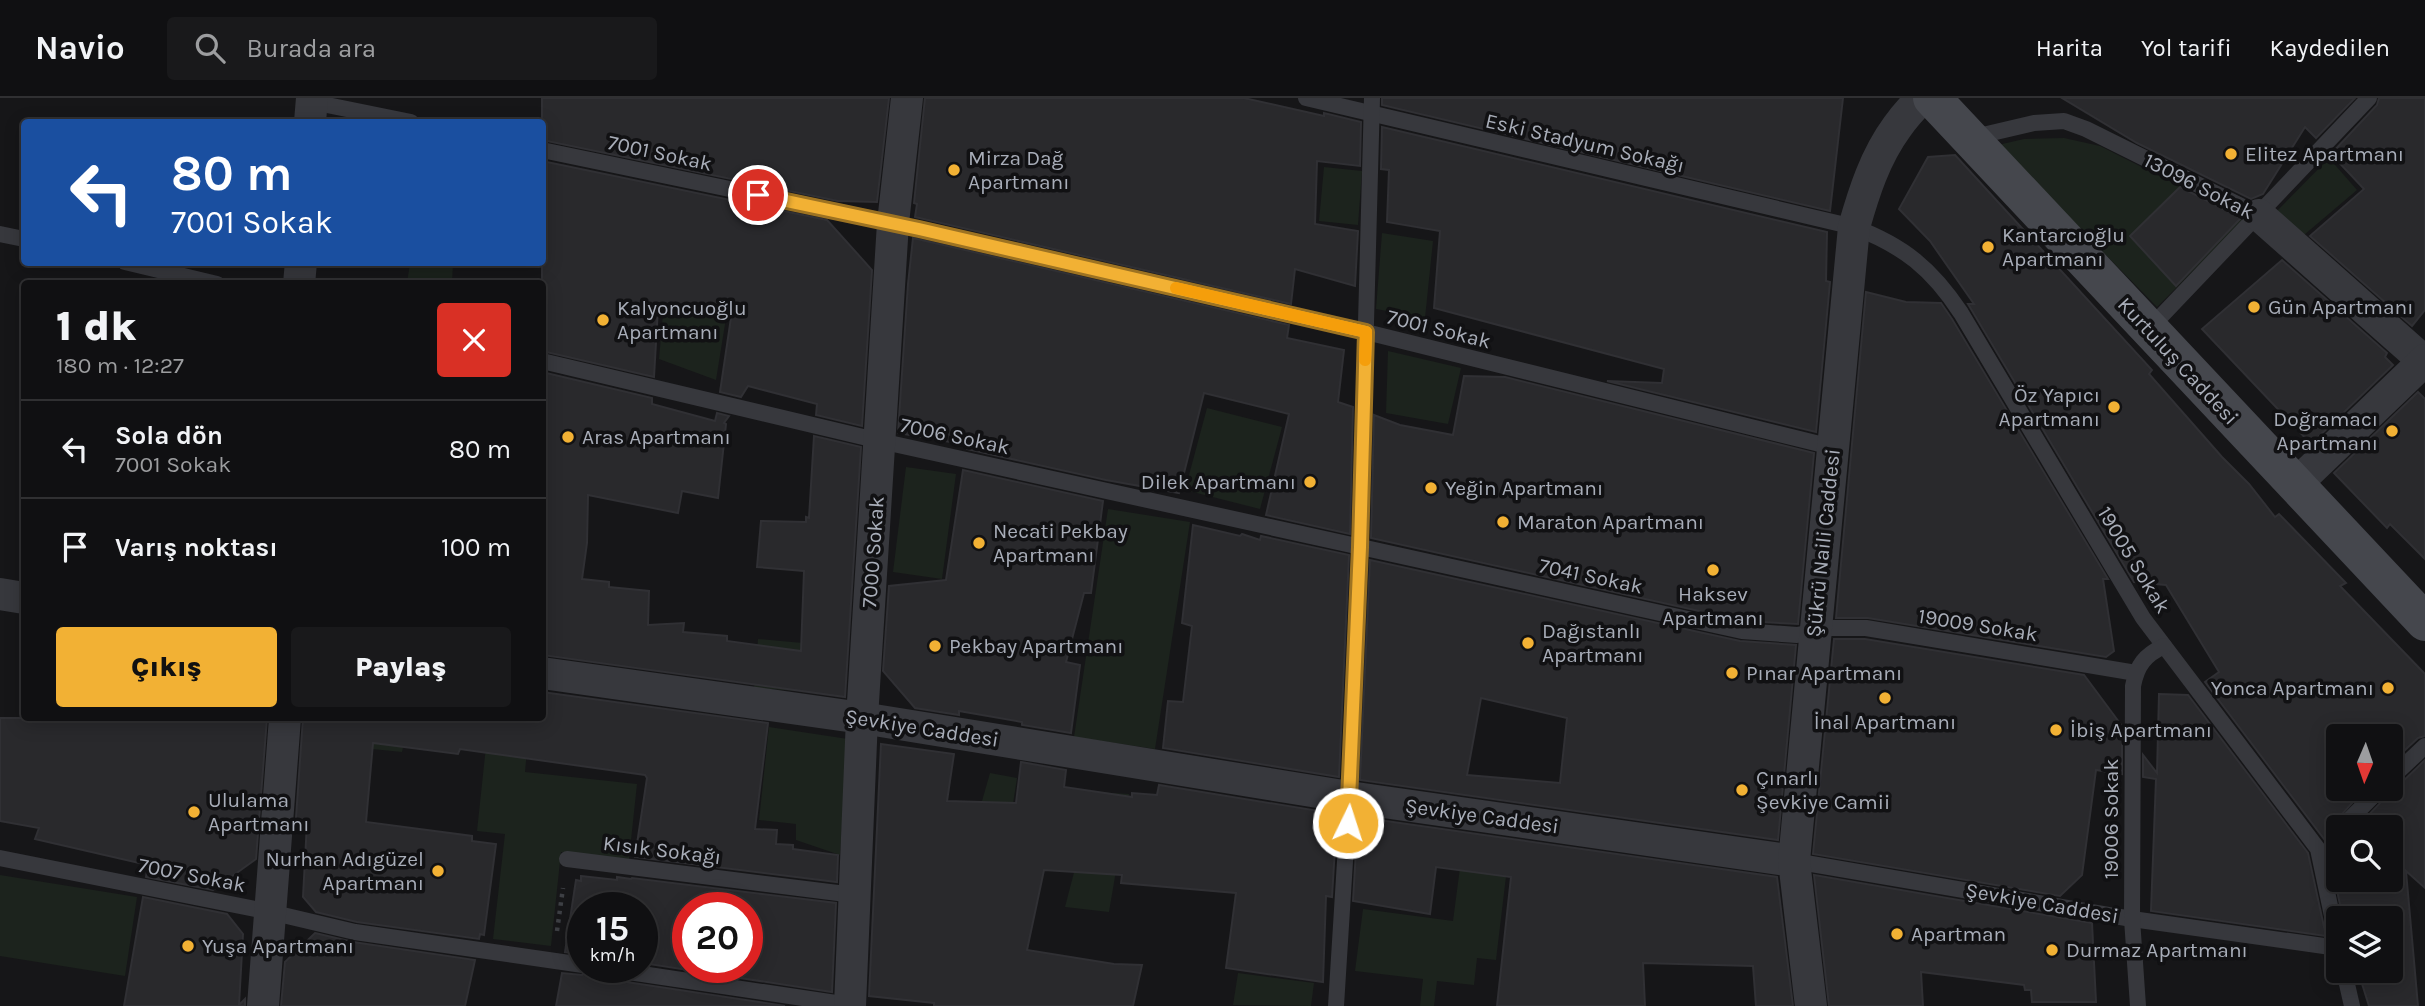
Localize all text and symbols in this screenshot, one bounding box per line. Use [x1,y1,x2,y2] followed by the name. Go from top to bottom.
[167,17,657,80] search box
[35,29,125,67] text: Navio
[191,29,229,67] icon: search
[247,33,376,64] text: Burada ara
[2036,34,2103,62] text: Harita
[2141,34,2232,62] text: Yol tarifi
[2270,34,2390,62] text: Kaydedilen
[1483,108,1687,178] street label: Eski Stadyum Sokağı
[606,130,715,176] street label: 7001 Sokak
[2245,142,2404,166] place label: Elitez Apartmanı
[171,145,293,202] text: 80 m
[968,146,1070,194] place label: Mirza Dağ Apartmanı
[2223,146,2239,162] marker: Elitez Apartmanı
[56,147,147,238] icon: left
[2140,148,2258,224] street label: 13096 Sokak
[946,162,962,178] marker: Mirza Dağ Apartmanı
[728,165,788,225] pin
[739,176,777,214] icon: arrive
[171,204,333,241] text: 7001 Sokak
[2002,223,2125,271] place label: Kantarcıoğlu Apartmanı
[1980,239,1996,255] marker: Kantarcıoğlu Apartmanı
[2113,292,2243,430] street label: Kurtuluş Caddesi
[2268,295,2413,319] place label: Gün Apartmanı
[617,296,747,344] place label: Kalyoncuoğlu Apartmanı
[2246,299,2262,315] marker: Gün Apartmanı
[56,301,136,351] text: 1 dk
[437,303,511,377] button: close
[1385,305,1494,354] street label: 7001 Sokak
[595,312,611,328] marker: Kalyoncuoğlu Apartmanı
[56,352,184,379] text: 180 m · 12:27
[1998,383,2100,431] place label: Öz Yapıcı Apartmanı
[2106,399,2122,415] marker: Öz Yapıcı Apartmanı
[2273,407,2378,455] place label: Doğramacı Apartmanı
[898,413,1012,459] street label: 7006 Sokak
[115,420,223,451] text: Sola dön
[2384,423,2400,439] marker: Doğramacı Apartmanı
[582,425,731,449] place label: Aras Apartmanı
[560,429,576,445] marker: Aras Apartmanı
[56,430,94,468] icon: left
[449,434,511,465] text: 80 m
[1801,448,1845,638] street label: Şükrü Naili Caddesi
[115,451,231,478] text: 7001 Sokak
[1141,470,1296,494] place label: Dilek Apartmanı
[1302,474,1318,490] marker: Dilek Apartmanı
[1445,476,1603,500] place label: Yeğin Apartmanı
[1423,480,1439,496] marker: Yeğin Apartmanı
[857,495,889,609] street label: 7000 Sokak
[2093,502,2175,618] street label: 19005 Sokak
[1517,510,1704,534] place label: Maraton Apartmanı
[1495,514,1511,530] marker: Maraton Apartmanı
[993,519,1128,567] place label: Necati Pekbay Apartmanı
[56,528,94,566] icon: arrive
[115,532,278,563] text: Varış noktası
[441,532,511,563] text: 100 m
[971,535,987,551] marker: Necati Pekbay Apartmanı
[1537,553,1645,599] street label: 7041 Sokak
[1705,562,1721,578] marker: Haksev Apartmanı
[1662,582,1764,630] place label: Haksev Apartmanı
[1917,604,2040,646] street label: 19009 Sokak
[1542,619,1644,667] place label: Dağıstanlı Apartmanı
[56,627,277,707] button: Çıkış
[291,627,511,707] button: Paylaş
[949,634,1124,658] place label: Pekbay Apartmanı
[1520,635,1536,651] marker: Dağıstanlı Apartmanı
[927,638,943,654] marker: Pekbay Apartmanı
[1746,661,1902,685] place label: Pınar Apartmanı
[1724,665,1740,681] marker: Pınar Apartmanı
[2211,676,2374,700] place label: Yonca Apartmanı
[2380,680,2396,696] marker: Yonca Apartmanı
[1877,690,1893,706] marker: İnal Apartmanı
[844,704,1000,752] street label: Şevkiye Caddesi
[1814,710,1956,734] place label: İnal Apartmanı
[2070,718,2212,742] place label: İbiş Apartmanı
[2048,722,2064,738] marker: İbiş Apartmanı
[2326,724,2403,802] north arrow
[2326,724,2403,983] map controls
[2099,759,2123,879] street label: 19006 Sokak
[1756,766,1890,814] place label: Çınarlı Şevkiye Camii
[1734,782,1750,798] marker: Çınarlı Şevkiye Camii
[1311,786,1385,860] position arrow
[208,788,310,836] place label: Ululama Apartmanı
[1404,793,1560,839] street label: Şevkiye Caddesi
[186,804,202,820] marker: Ululama Apartmanı
[2326,815,2403,892] button: search
[602,831,722,869] street label: Kısık Sokağı
[265,847,424,895] place label: Nurhan Adıgüzel Apartmanı
[136,853,248,897] street label: 7007 Sokak
[430,863,446,879] marker: Nurhan Adıgüzel Apartmanı
[1964,878,2120,928] street label: Şevkiye Caddesi
[672,892,763,983] speed limit sign: 20
[2326,906,2403,983] button: layers
[596,908,629,949] text: 15
[1911,922,2006,946] place label: Apartman
[1889,926,1905,942] marker: Apartman
[202,934,354,958] place label: Yuşa Apartmanı
[180,938,196,954] marker: Yuşa Apartmanı
[2066,938,2248,962] place label: Durmaz Apartmanı
[2044,942,2060,958] marker: Durmaz Apartmanı
[590,944,635,966] text: km/h

